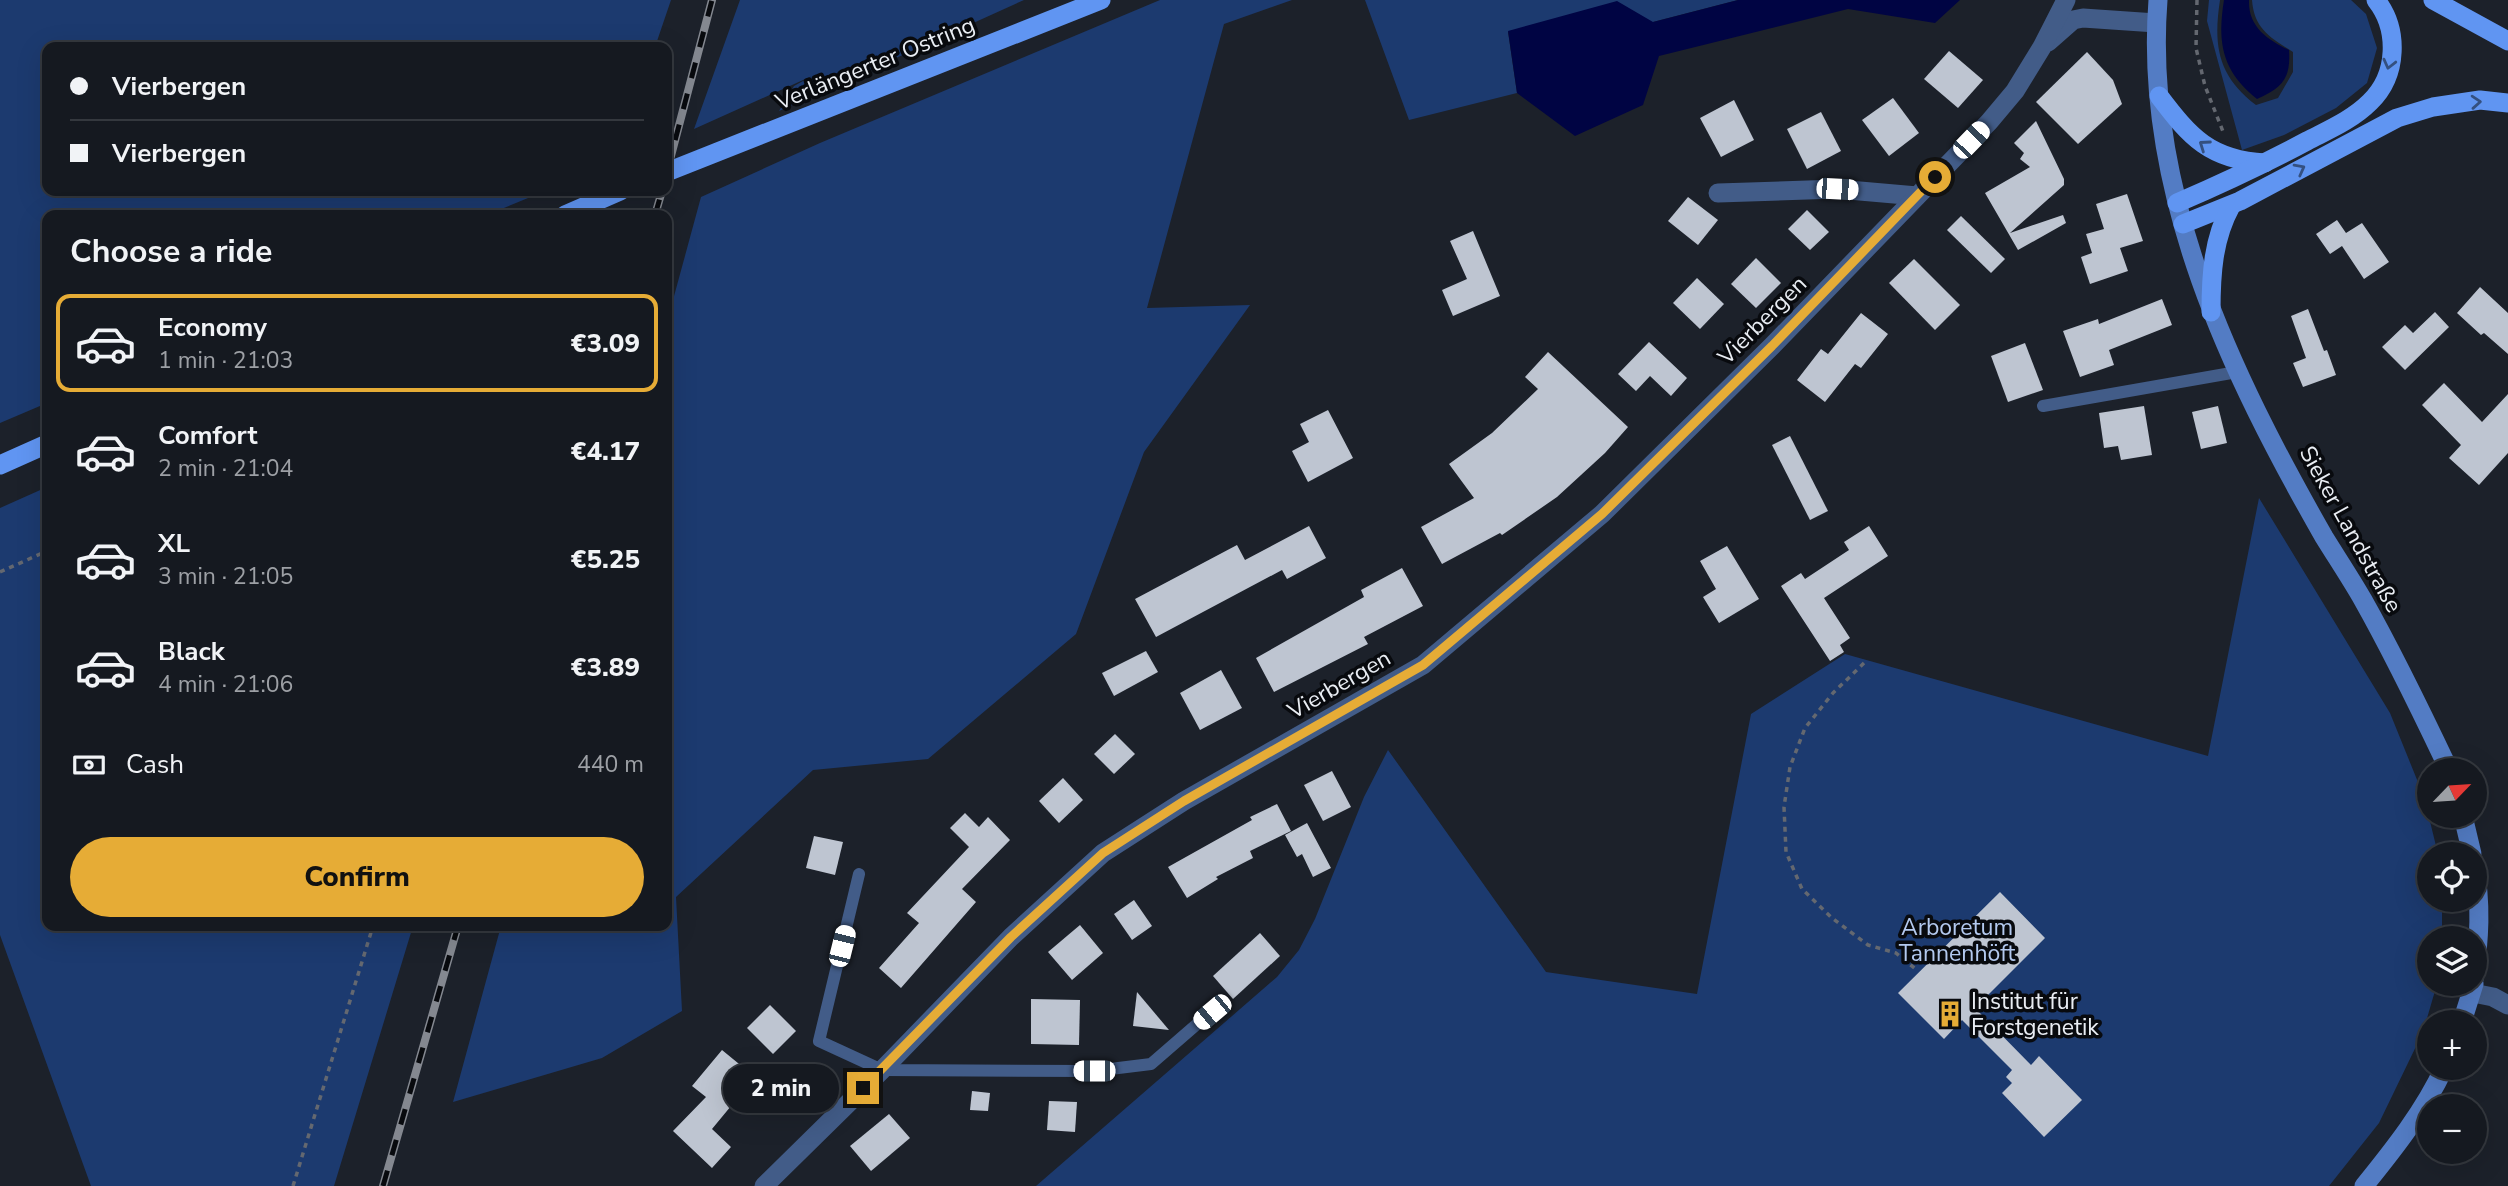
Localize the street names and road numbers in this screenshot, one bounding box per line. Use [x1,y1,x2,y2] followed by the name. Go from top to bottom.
[770,9,980,118] street label: Verlängerter Ostring
[1710,269,1814,372] street label: Vierbergen
[2292,440,2409,618] street label: Sieker Landstraße
[1281,642,1396,727] street label: Vierbergen

